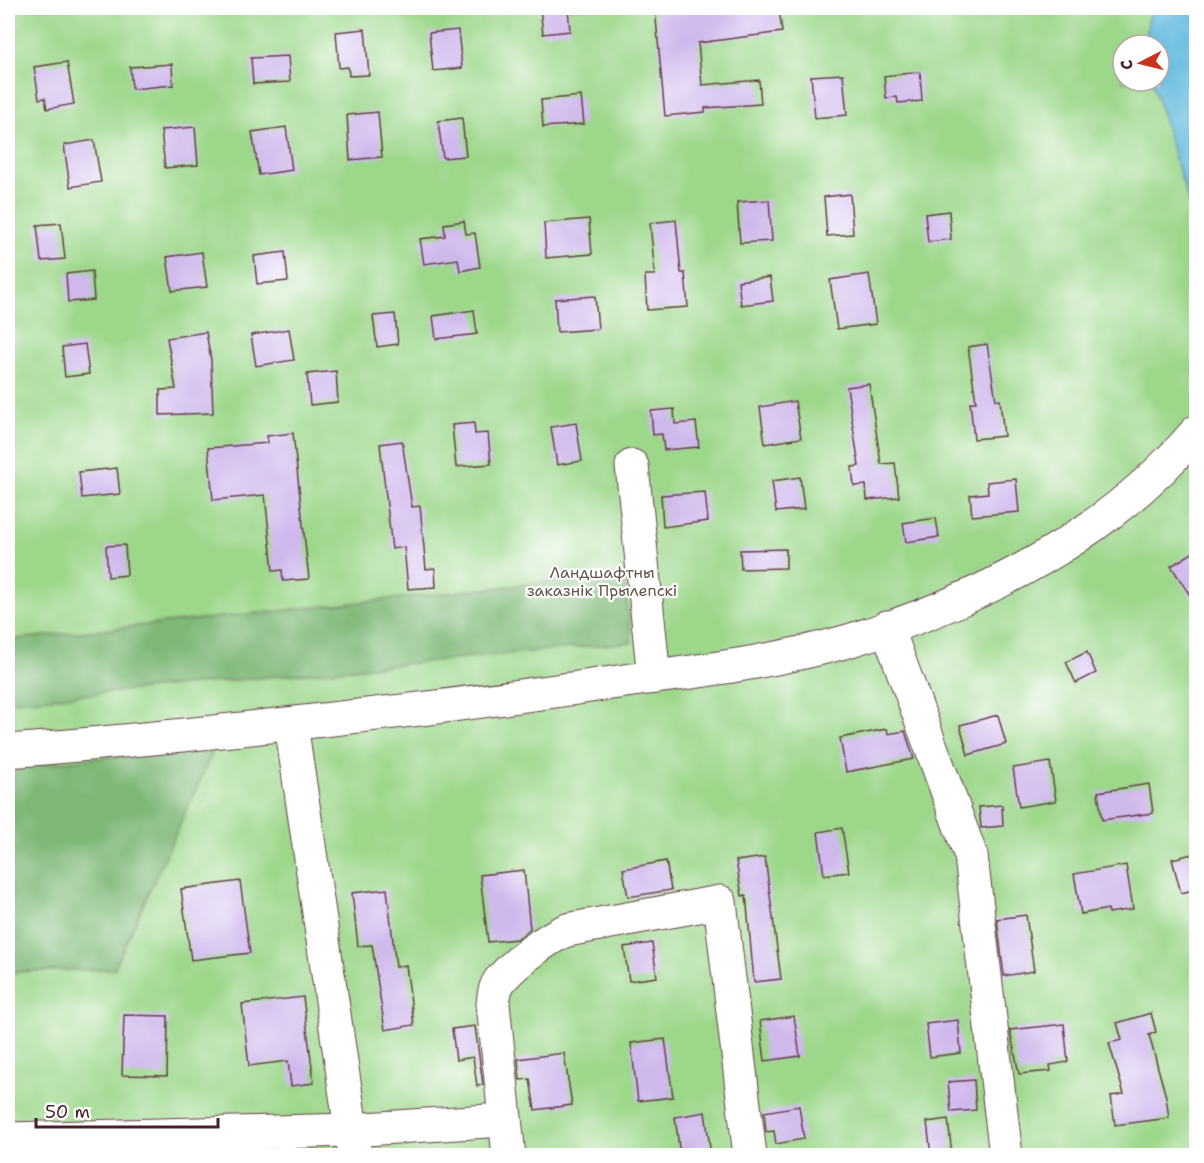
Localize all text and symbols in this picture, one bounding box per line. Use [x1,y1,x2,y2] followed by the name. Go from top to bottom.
[1111,33,1171,93] north arrow
[1116,58,1138,71] text: С
[527,562,677,601] park label: Ландшафтны заказнік Прылепскі
[36,1091,218,1129] scale bar
[45,1100,90,1124] text: 50 m

